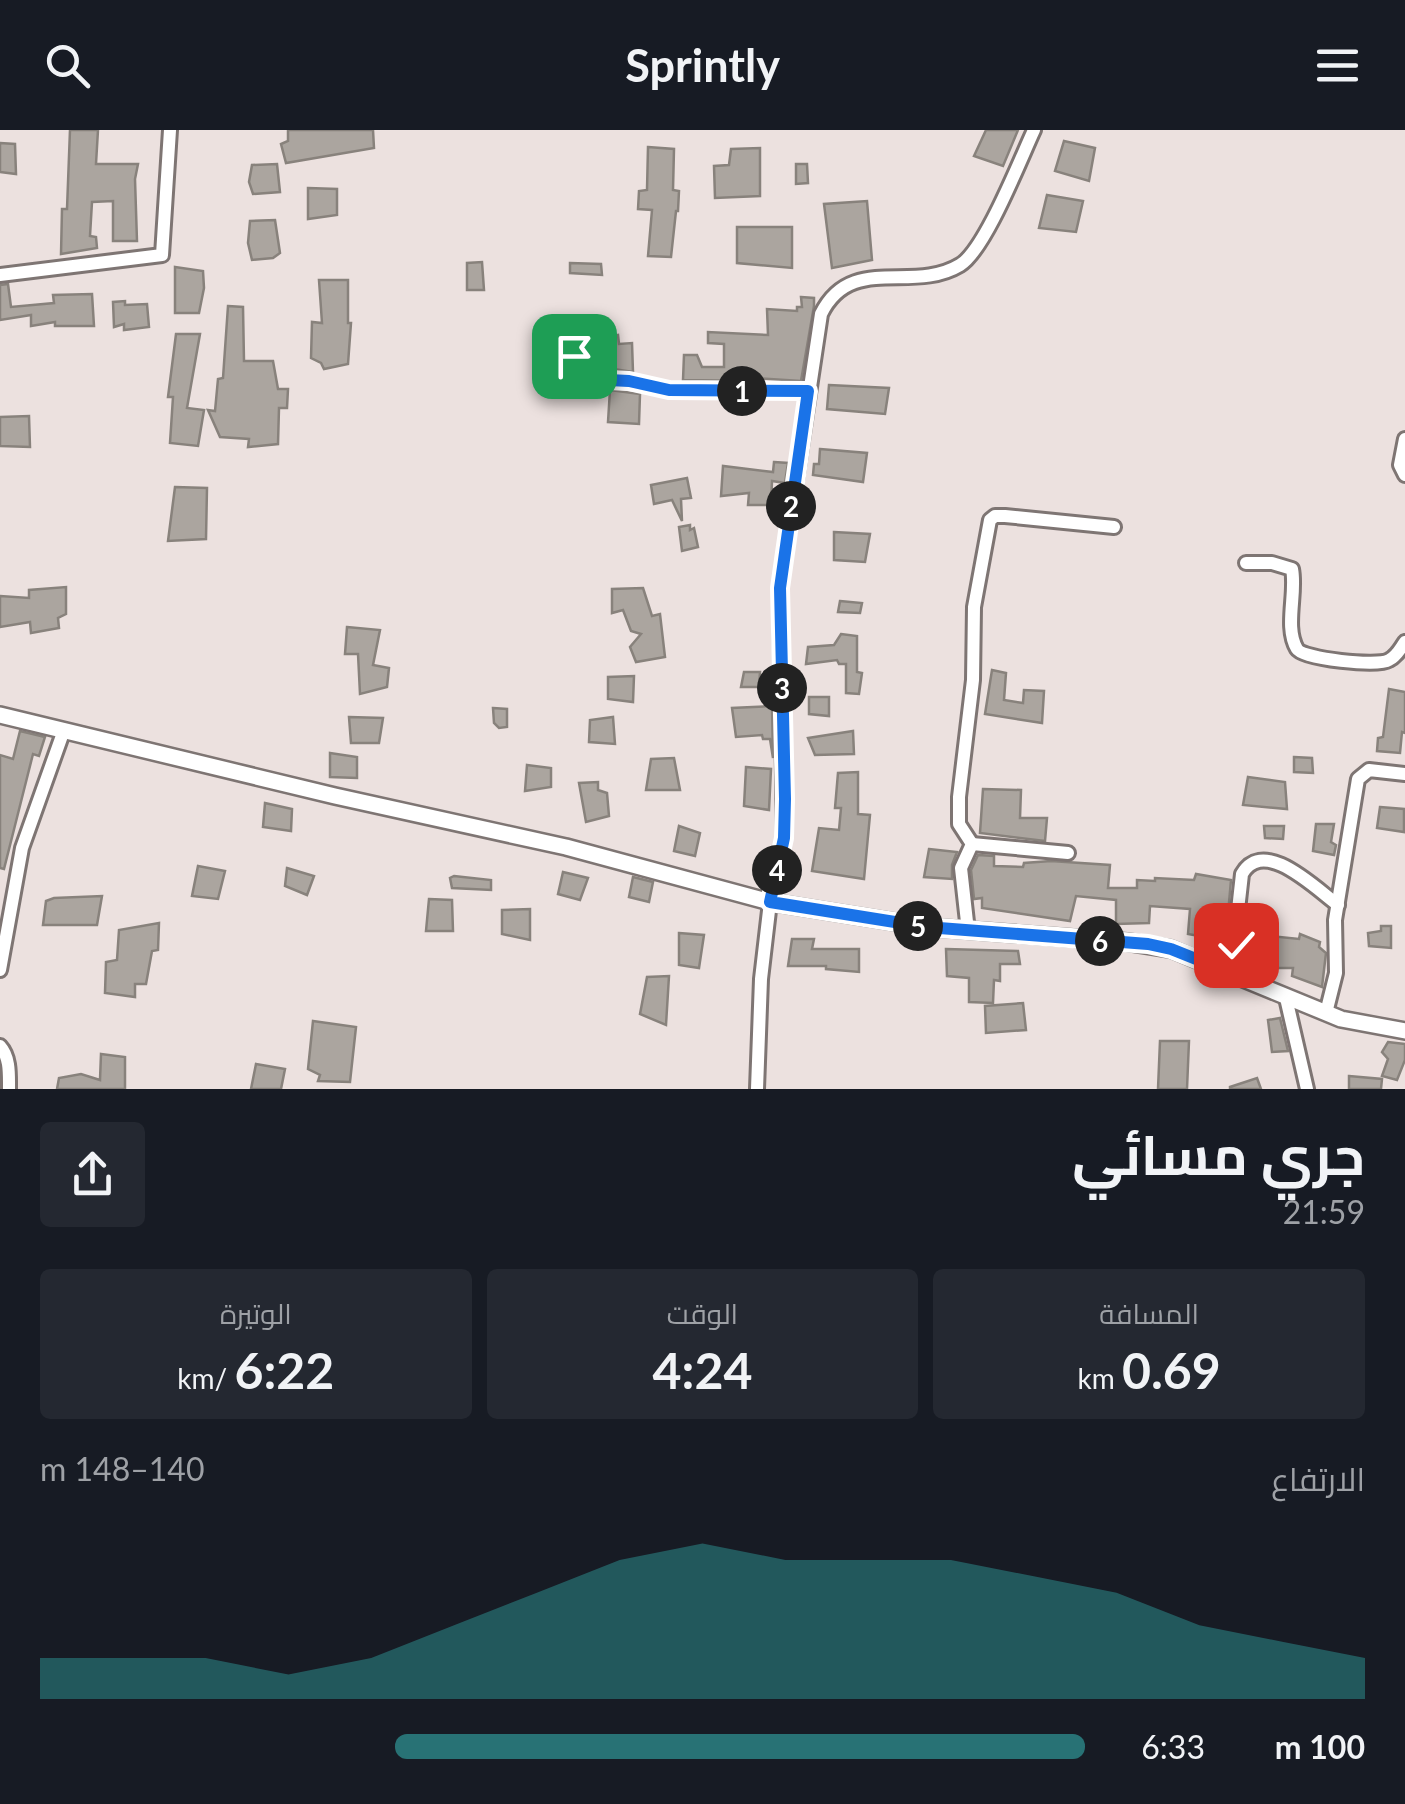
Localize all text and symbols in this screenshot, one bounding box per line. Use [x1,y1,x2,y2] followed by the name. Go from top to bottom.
[40,38,95,93] icon: search
[625,38,780,92] text: Sprintly
[1310,38,1365,93] icon: menu
[532,314,617,399] pin
[547,329,602,384] icon: arrive
[717,366,767,416] pin: 1
[734,374,750,408] text: 1
[766,481,816,531] pin: 2
[783,489,799,523] text: 2
[757,663,807,713] pin: 3
[774,671,790,705] text: 3
[752,845,802,895] pin: 4
[769,853,785,887] text: 4
[893,901,943,951] pin: 5
[1194,903,1279,988] pin
[910,909,926,943] text: 5
[1075,916,1125,966] pin: 6
[1209,918,1264,973] icon: check
[1092,924,1108,958] text: 6
[1072,1121,1365,1187] text: جري مسائي
[40,1122,145,1227] button: share
[1283,1192,1365,1231] text: 21:59
[220,1296,292,1330] text: الوتيرة
[667,1296,738,1330] text: الوقت
[1099,1296,1199,1330] text: المسافة
[234,1340,334,1400] text: 6:22
[653,1340,752,1400] text: 4:24
[1122,1340,1221,1400] text: 0.69
[177,1361,234,1395] text: /km
[1078,1361,1122,1395] text: km
[40,1449,204,1488] text: 140–148 m
[1271,1459,1365,1498] text: الارتفاع
[1141,1727,1205,1766] text: 6:33
[1275,1727,1365,1766] text: 100 m

